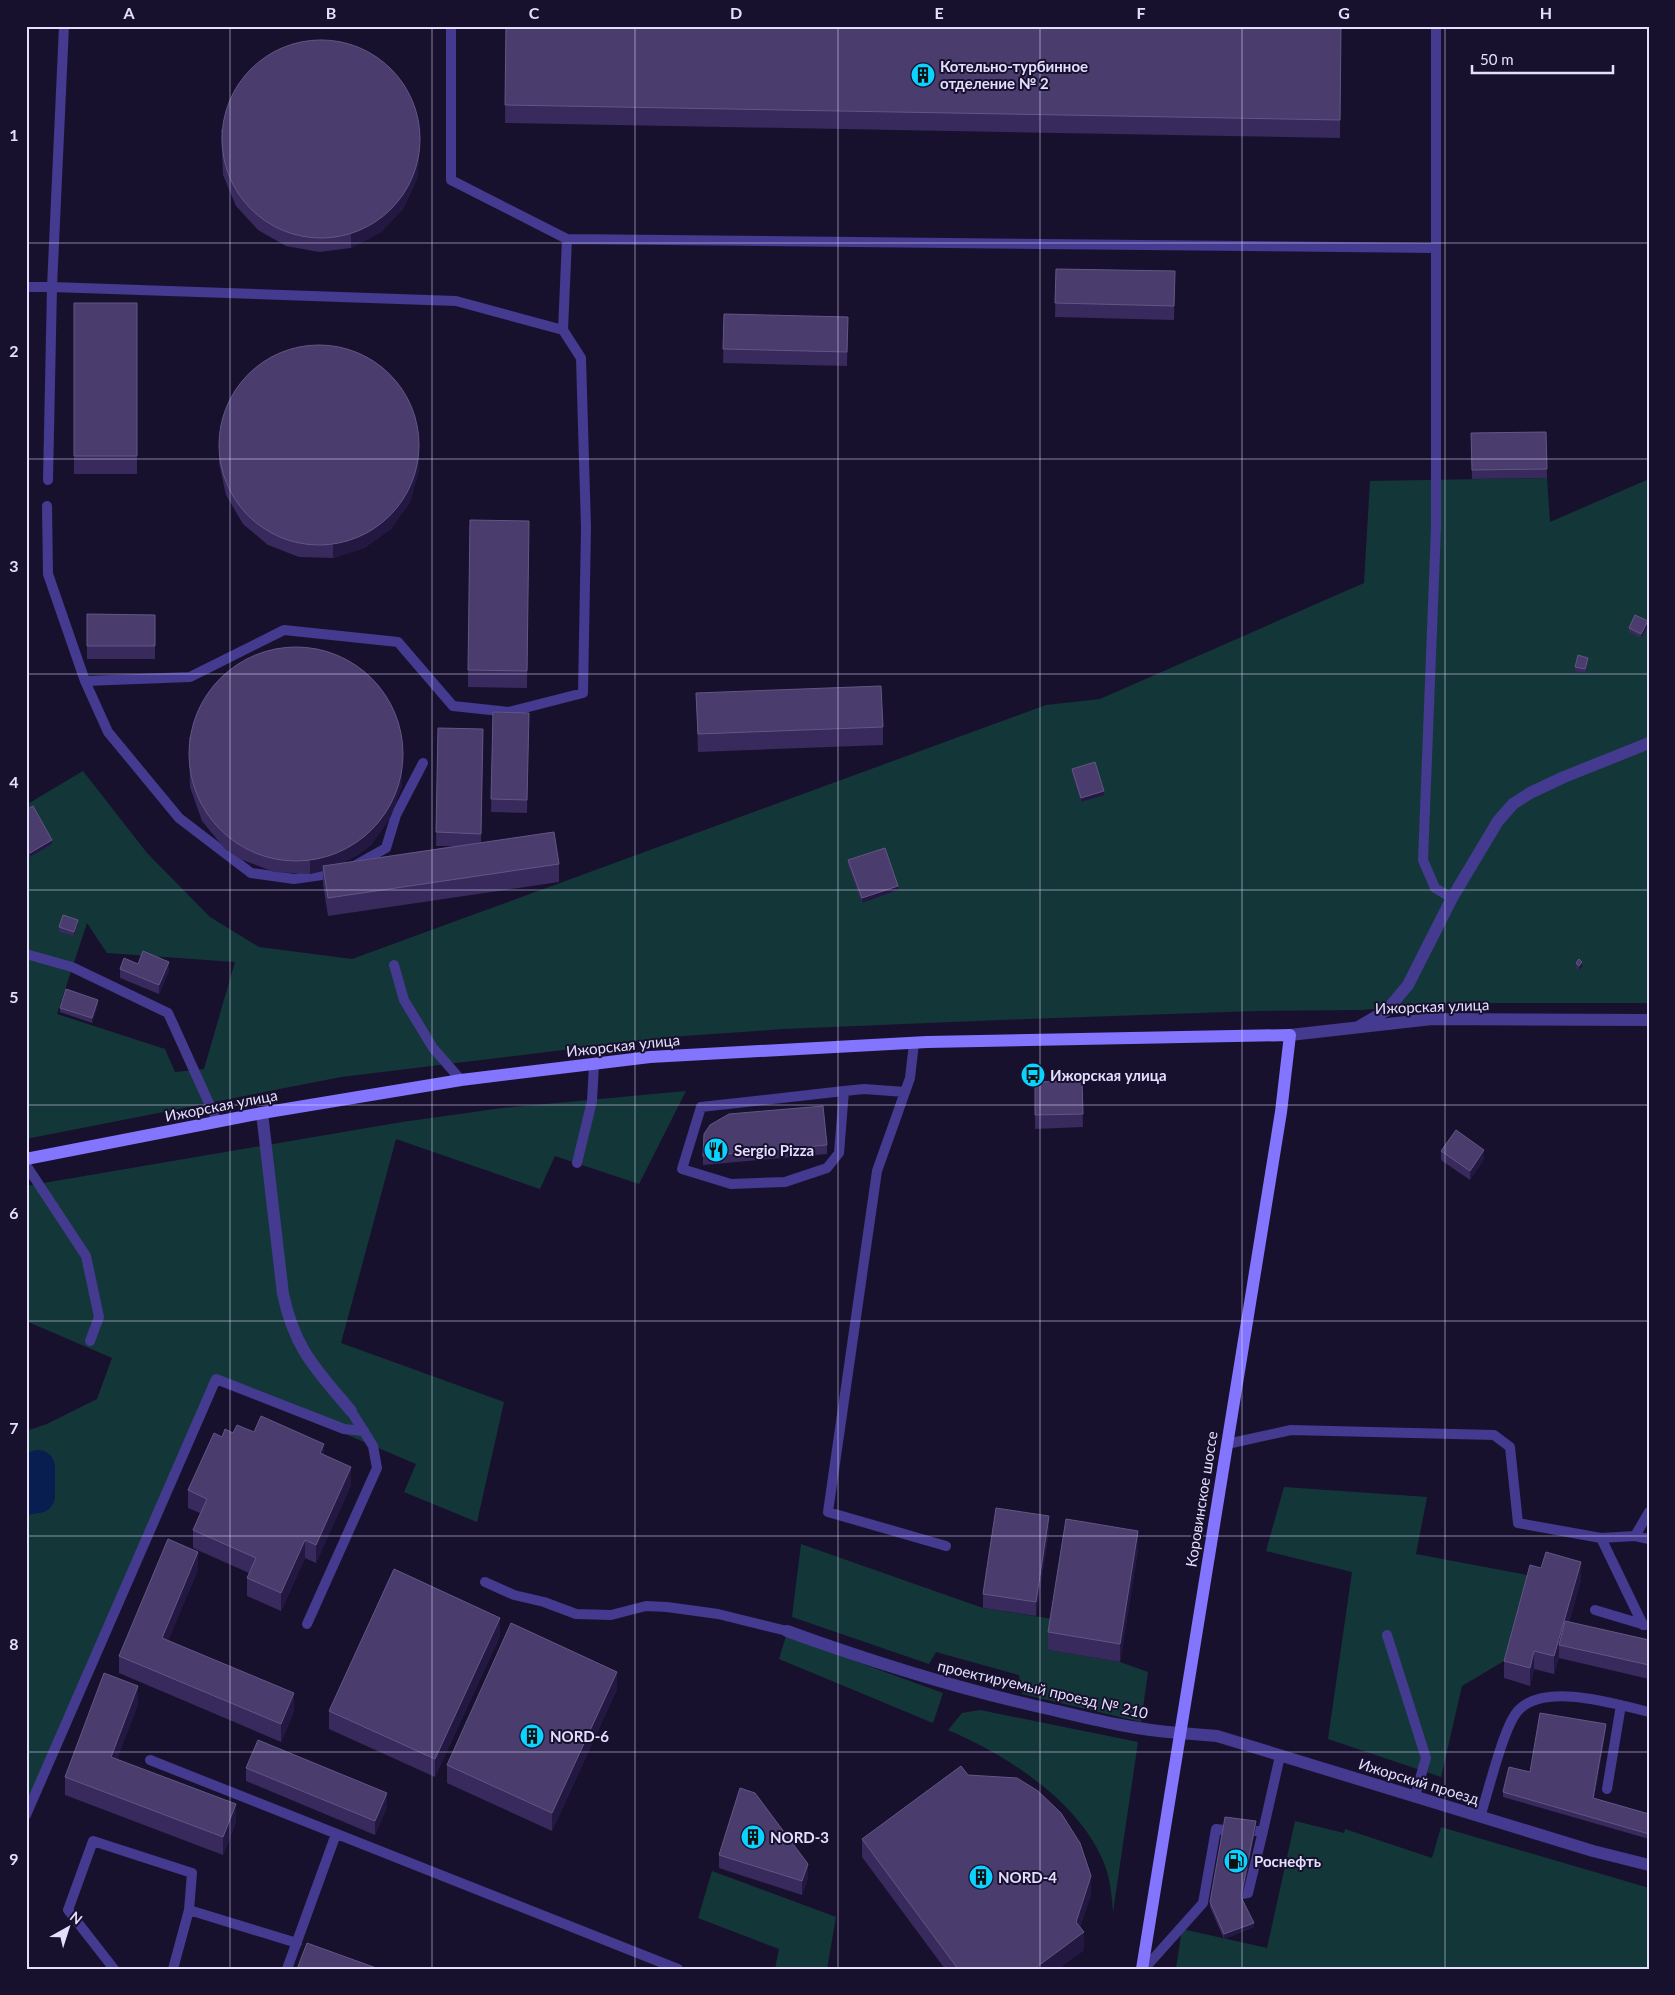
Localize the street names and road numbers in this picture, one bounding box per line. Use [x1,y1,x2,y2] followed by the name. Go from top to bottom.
[1375,995,1489,1017] street label: Ижорская улица
[565,1030,681,1060] street label: Ижорская улица
[163,1085,279,1125] street label: Ижорская улица
[1181,1430,1221,1568] street label: Коровинское шоссе
[936,1656,1150,1722] street label: проектируемый проезд № 210
[1357,1754,1481,1808] street label: Ижорский проезд

